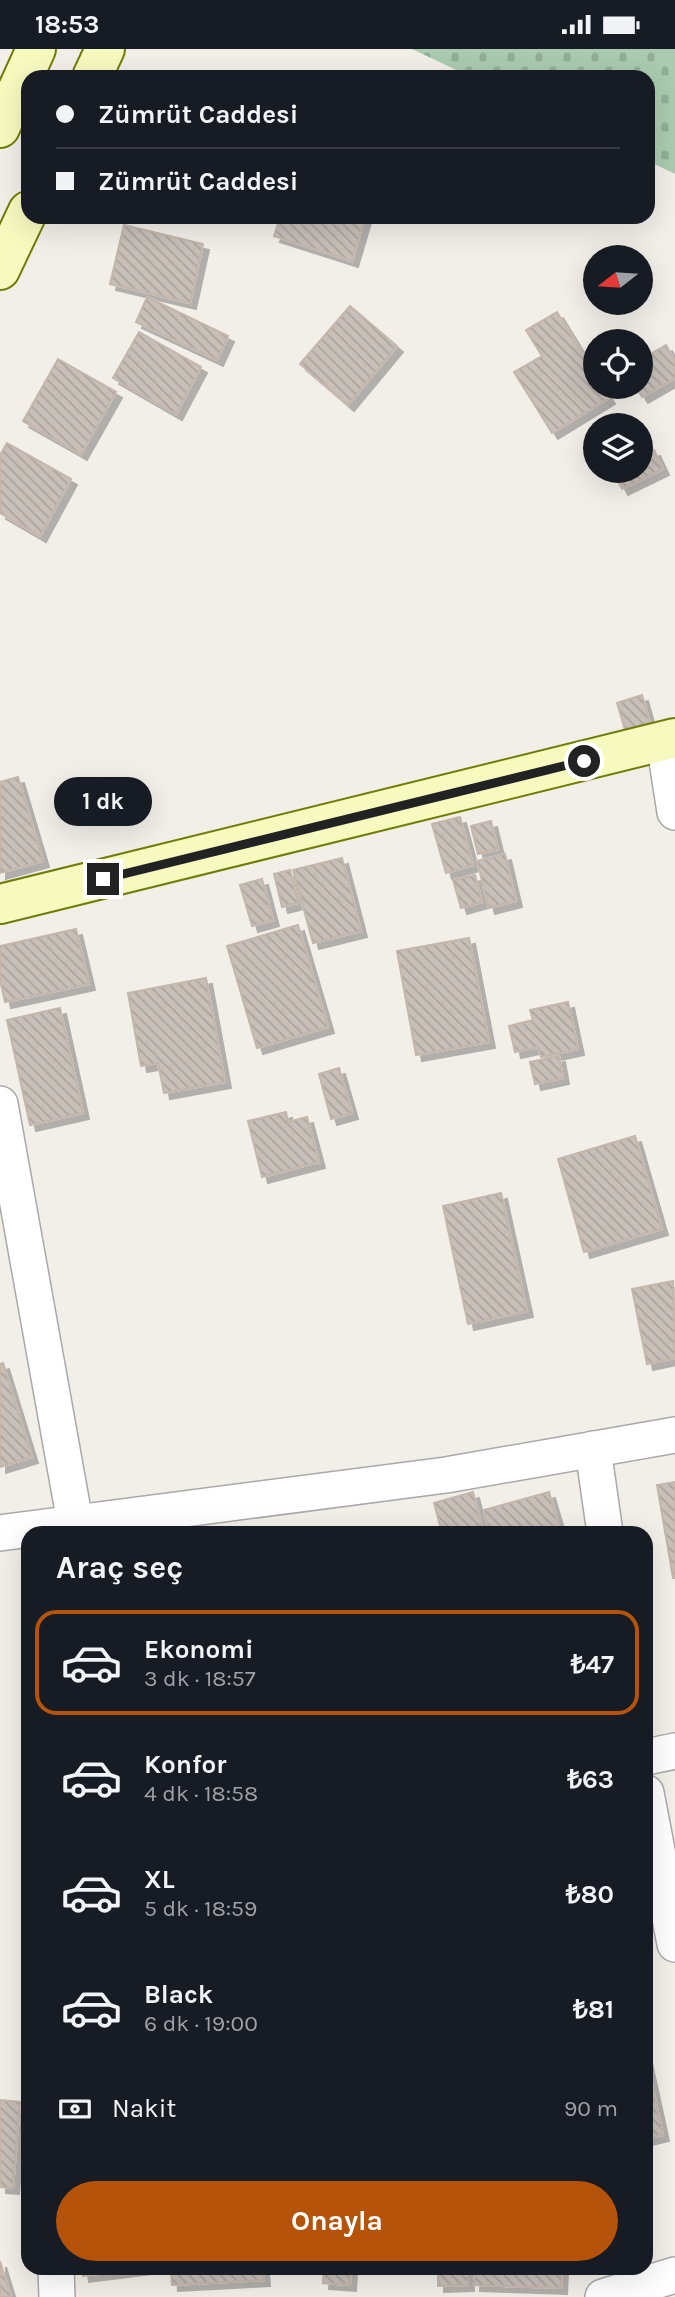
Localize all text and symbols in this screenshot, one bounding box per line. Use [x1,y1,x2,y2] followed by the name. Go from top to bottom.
[35,9,99,40] text: 18:53
[98,99,298,130] text: Zümrüt Caddesi
[98,166,298,197] text: Zümrüt Caddesi
[583,245,653,315] north arrow
[583,245,653,483] map controls
[583,329,653,399] button: locate
[583,413,653,483] button: layers
[568,745,600,777] route start
[54,777,152,827] callout: 1 dk
[82,788,124,815] text: 1 dk
[87,863,119,895] route end
[56,1549,183,1586] text: Araç seç
[60,1631,123,1694] icon: car
[144,1634,253,1665] text: Ekonomi
[571,1649,614,1680] text: ₺47
[144,1665,255,1692] text: 3 dk · 18:57
[60,1746,123,1809] icon: car
[144,1749,226,1780] text: Konfor
[567,1764,614,1795] text: ₺63
[144,1780,258,1807] text: 4 dk · 18:58
[60,1861,123,1924] icon: car
[144,1864,175,1895] text: XL
[566,1879,614,1910] text: ₺80
[144,1895,257,1922] text: 5 dk · 18:59
[60,1976,123,2039] icon: car
[144,1979,213,2010] text: Black
[573,1994,614,2025] text: ₺81
[144,2010,258,2037] text: 6 dk · 19:00
[56,2090,94,2128] icon: cash
[112,2093,176,2124] text: Nakit
[564,2095,618,2122] text: 90 m
[56,2181,618,2261] button: Onayla

